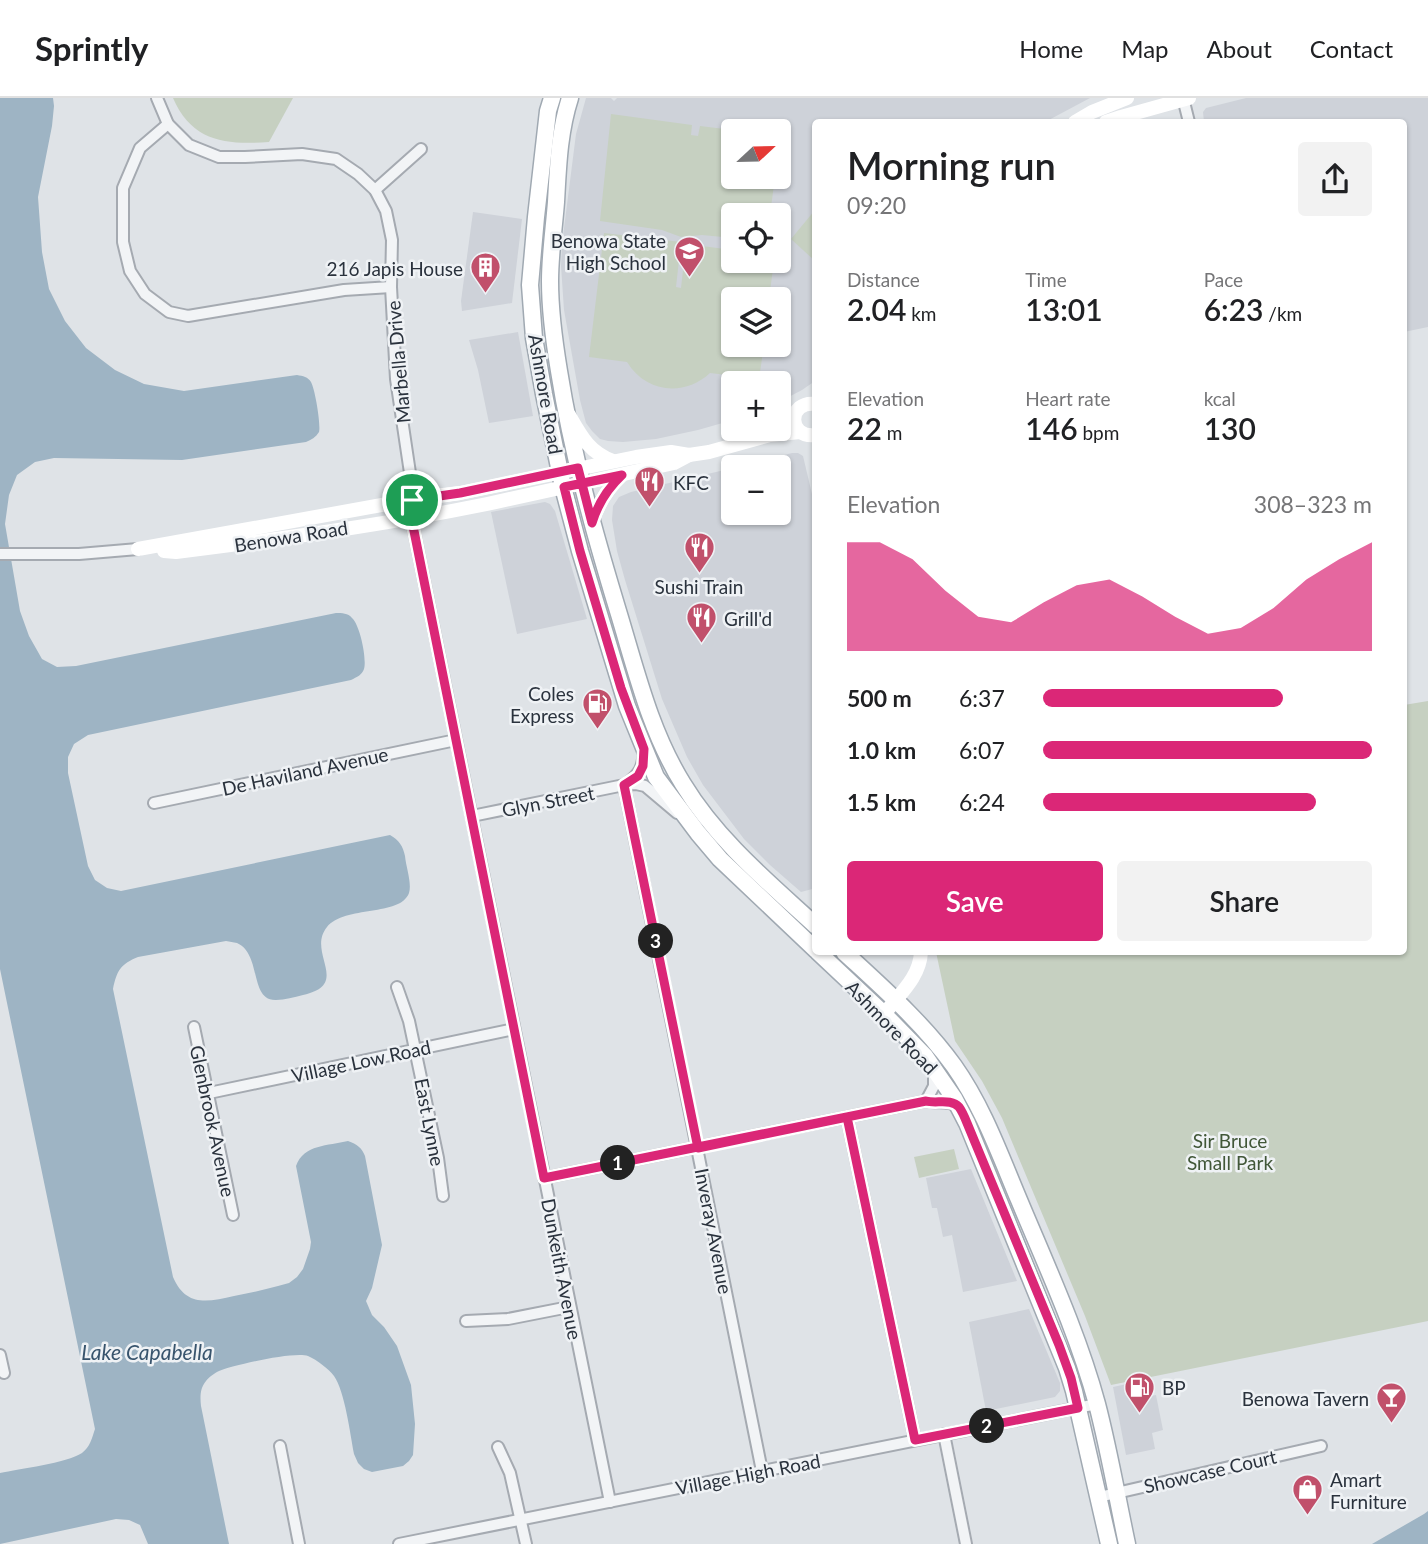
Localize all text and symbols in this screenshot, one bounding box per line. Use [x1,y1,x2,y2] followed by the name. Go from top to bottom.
[35,28,149,68] text: Sprintly
[1019,34,1083,63] text: Home
[1121,34,1169,63] text: Map
[1207,34,1272,63] text: About
[1310,34,1393,63] text: Contact
[721,119,791,189] north arrow
[721,119,791,525] map controls
[847,142,1056,188] text: Morning run
[1298,142,1372,216] button: share
[847,191,906,219] text: 09:20
[721,203,791,273] button: locate
[551,229,666,274] place label: Benowa State High School
[672,234,706,278] school or university icon: Benowa State High School
[469,251,503,295] building icon: 216 Japis House
[326,257,463,280] place label: 216 Japis House
[847,268,920,291] text: Distance
[1025,268,1067,291] text: Time
[1204,268,1243,291] text: Pace
[721,287,791,357] button: layers
[847,291,906,327] text: 2.04
[1025,291,1103,327] text: 13:01
[1204,291,1263,327] text: 6:23
[381,300,415,424] street label: Marbella Drive
[906,302,936,325] text: km
[1263,302,1302,325] text: /km
[524,332,568,456] street label: Ashmore Road
[721,371,791,441] button: +
[847,387,924,410] text: Elevation
[1025,387,1111,410] text: Heart rate
[1204,387,1236,410] text: kcal
[847,410,882,446] text: 22
[1025,410,1078,446] text: 146
[1204,410,1256,446] text: 130
[882,421,902,444] text: m
[1078,421,1119,444] text: bpm
[721,455,791,525] button: −
[633,465,667,509] restaurant icon: KFC
[382,470,442,530] pin
[673,471,709,494] place label: KFC
[393,481,431,519] icon: arrive
[847,490,940,518] text: Elevation
[1254,490,1372,518] text: 308–323 m
[233,516,349,556] street label: Benowa Road
[682,530,716,574] restaurant icon: Sushi Train
[655,575,743,598] place label: Sushi Train
[684,601,718,645] restaurant icon: Grill'd
[724,607,772,630] place label: Grill'd
[510,682,574,727] place label: Coles Express
[847,684,912,712] text: 500 m
[959,684,1005,712] text: 6:37
[580,687,614,731] fuel station icon: Coles Express
[847,736,916,764] text: 1.0 km
[959,736,1005,764] text: 6:07
[220,742,390,800] street label: De Haviland Avenue
[500,781,596,821] street label: Glyn Street
[847,788,916,816] text: 1.5 km
[959,788,1005,816] text: 6:24
[847,861,1103,941] button: Save
[1117,861,1372,941] button: Share
[638,924,674,958] pin: 3
[650,929,661,952] text: 3
[841,975,943,1079] street label: Ashmore Road
[289,1035,433,1087] street label: Village Low Road
[186,1043,240,1199] street label: Glenbrook Avenue
[410,1076,450,1168] street label: East Lynne
[1187,1129,1273,1174] park label: Sir Bruce Small Park
[600,1146,636,1180] pin: 1
[612,1151,623,1174] text: 1
[691,1166,737,1296] street label: Inveray Avenue
[537,1196,587,1342] street label: Dunkeith Avenue
[81,1339,213,1364] water label: Lake Capabella
[1122,1370,1156,1414] fuel station icon: BP
[1162,1376,1186,1399] place label: BP
[1375,1381,1409,1425] bar icon: Benowa Tavern
[1242,1387,1369,1410] place label: Benowa Tavern
[970,1408,1004,1444] pin: 2
[981,1414,992,1437] text: 2
[1141,1445,1279,1497] street label: Showcase Court
[674,1449,822,1499] street label: Village High Road
[1330,1468,1407,1513] place label: Amart Furniture
[1290,1473,1324,1517] shop icon: Amart Furniture

